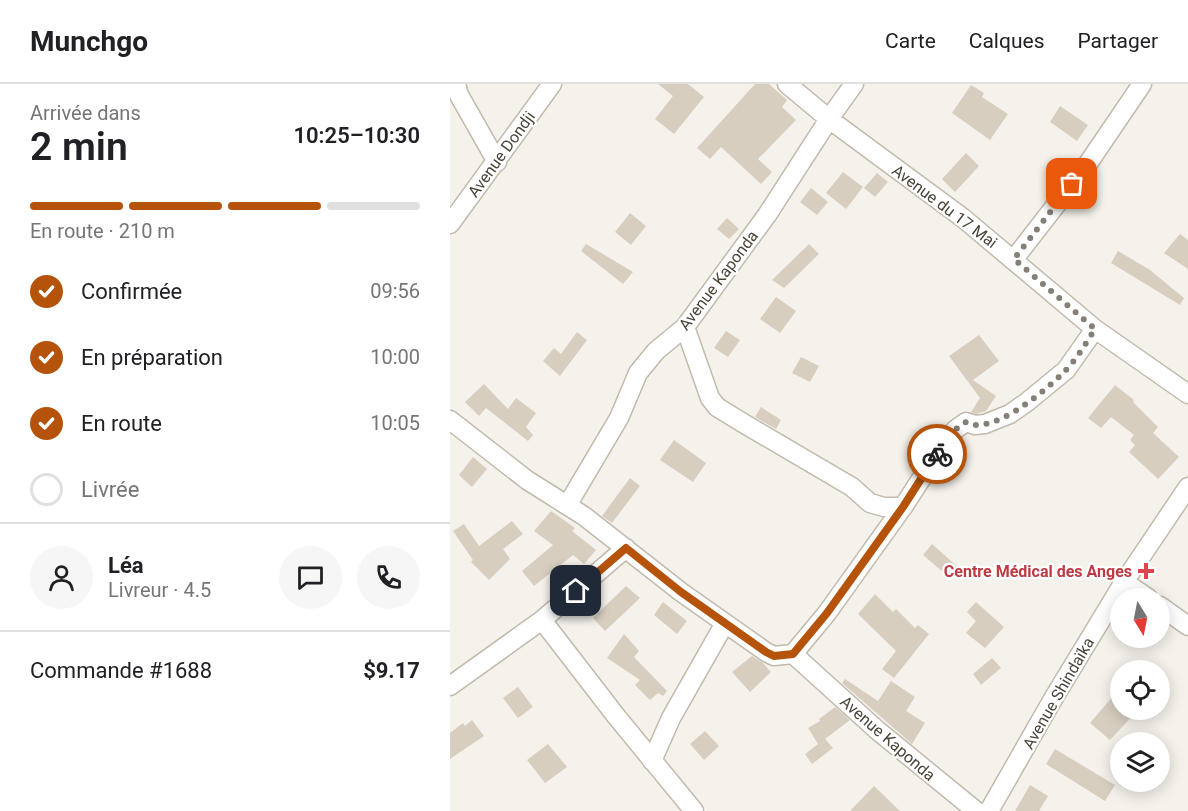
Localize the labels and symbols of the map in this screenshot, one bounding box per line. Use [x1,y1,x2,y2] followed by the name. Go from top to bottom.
[464,108,539,201] street label: Avenue Dondji
[1046,158,1097,209] pin
[888,161,1001,252] street label: Avenue du 17 Mai
[675,227,762,334] street label: Avenue Kaponda
[907,424,967,484] courier
[944,562,1132,581] place label: Centre Médical des Anges
[1137,562,1155,580] marker: Centre Médical des Anges
[550,565,601,616] pin
[1110,588,1170,648] north arrow
[1019,634,1098,752] street label: Avenue Shindaïka
[836,692,939,785] street label: Avenue Kaponda

